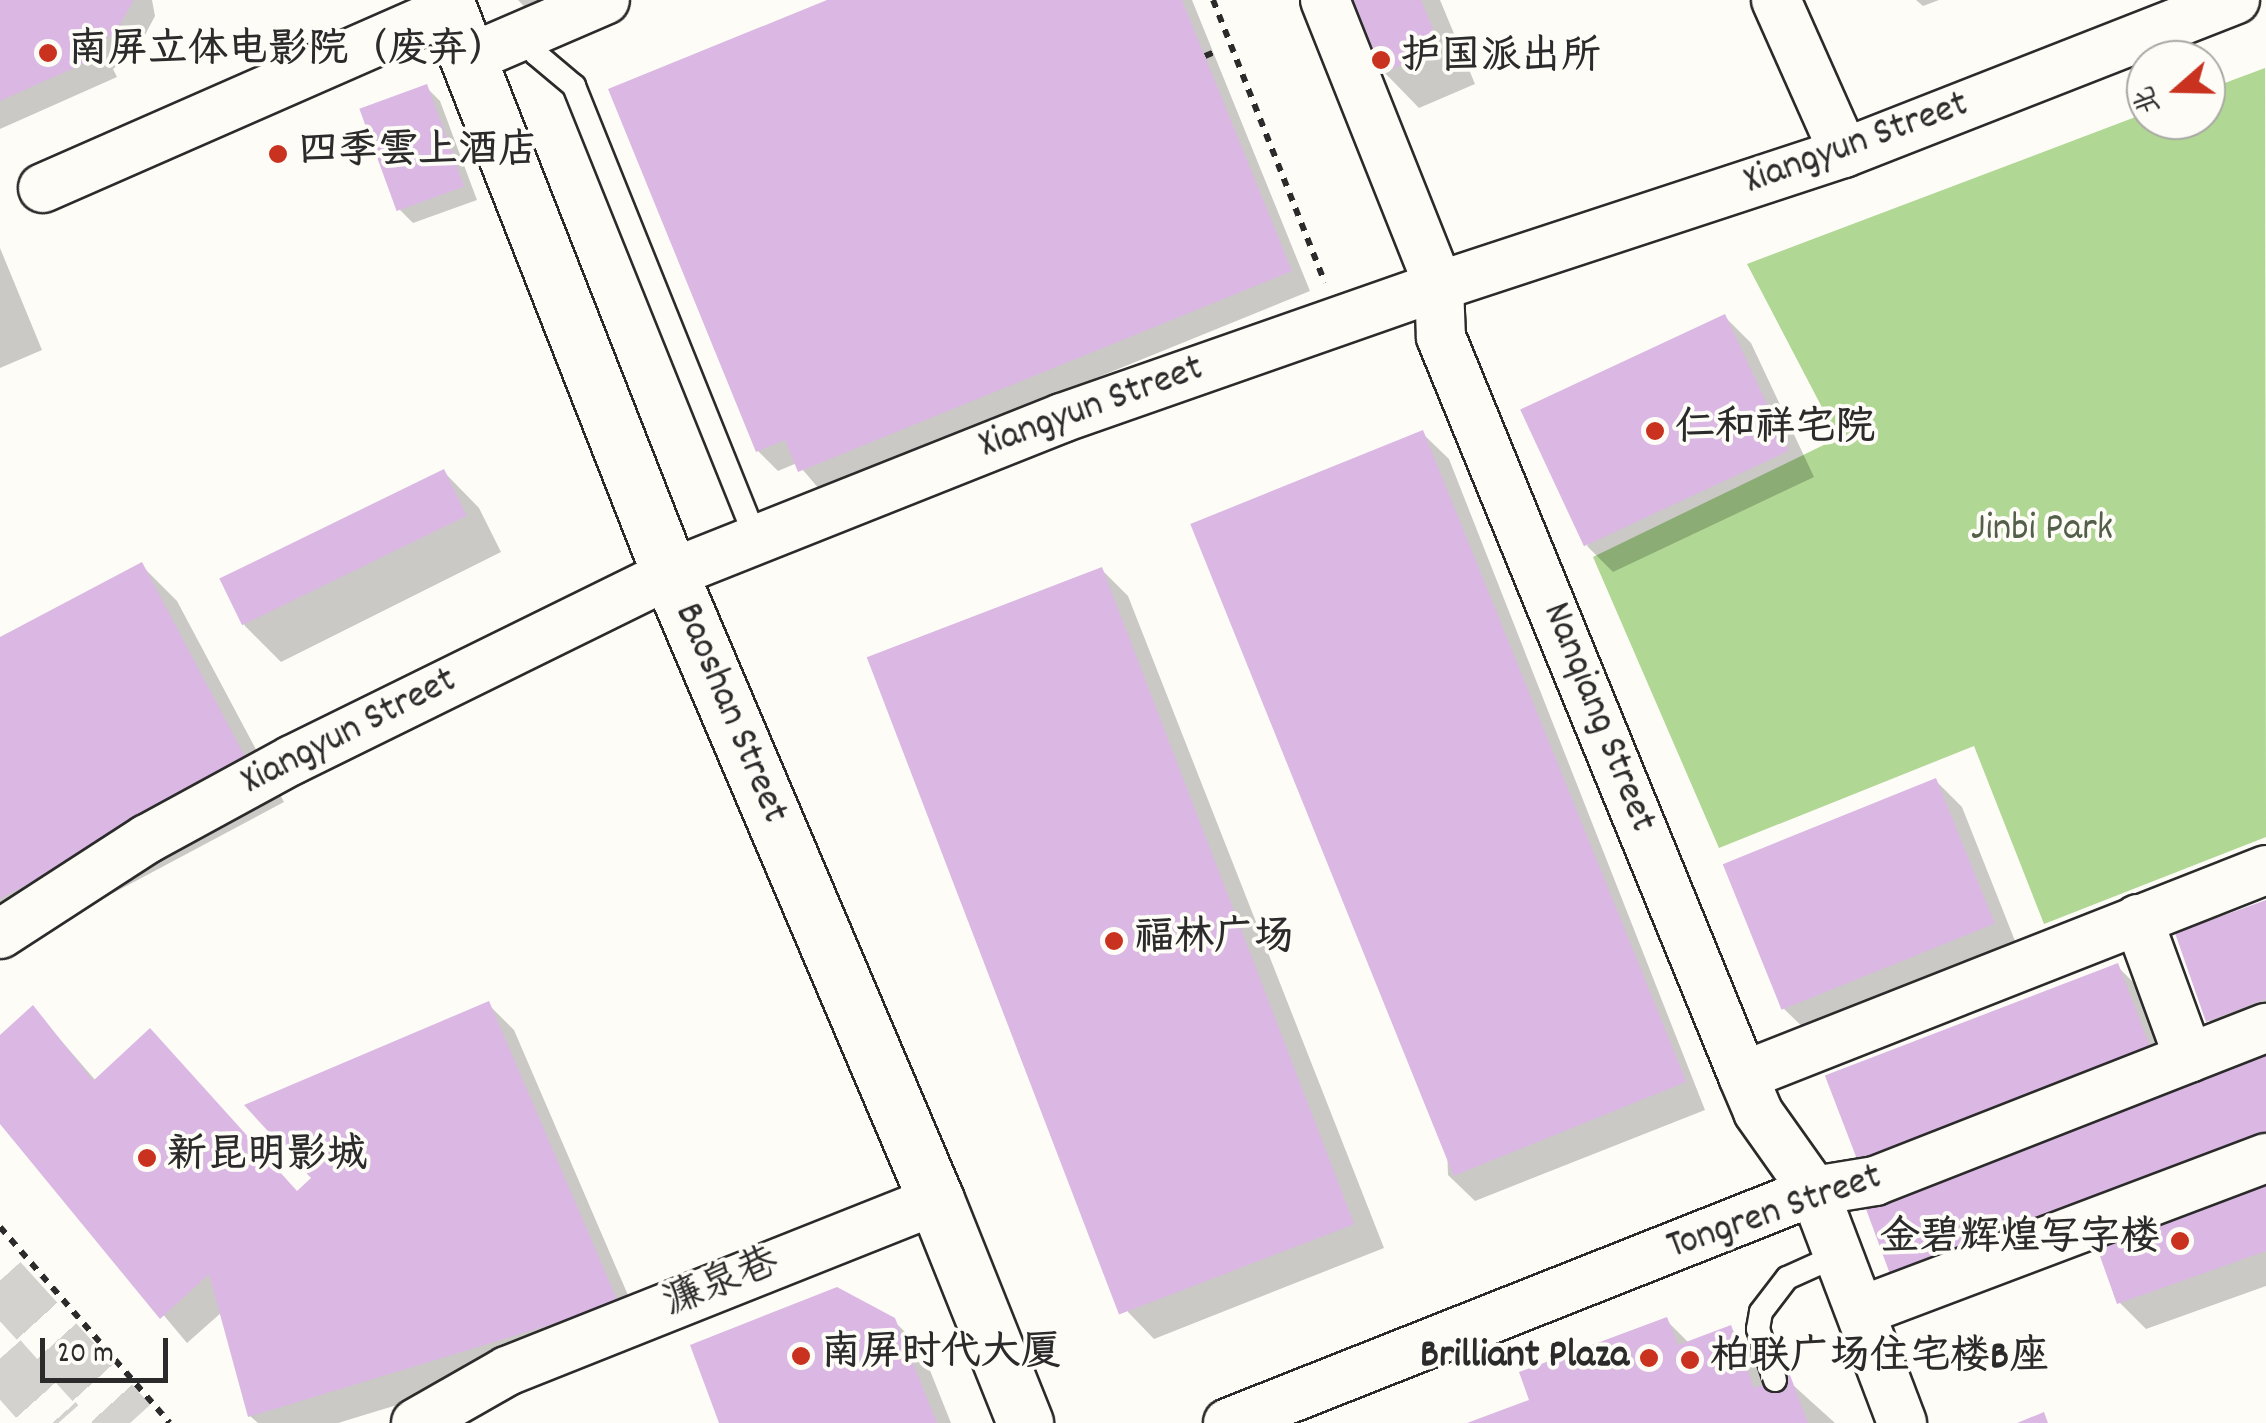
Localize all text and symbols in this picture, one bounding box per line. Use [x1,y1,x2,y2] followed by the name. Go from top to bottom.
[68,29,508,77] place label: 南屏立体电影院（废弃）
[1401,36,1601,84] place label: 护国派出所
[2126,40,2226,140] north arrow
[37,42,59,64] marker: 南屏立体电影院（废弃）
[1370,49,1392,71] marker: 护国派出所
[2126,80,2173,120] text: 北
[1739,82,1975,208] street label: Xiangyun Street
[298,130,538,178] place label: 四季雲上酒店
[267,143,289,165] marker: 四季雲上酒店
[974,346,1210,472] street label: Xiangyun Street
[1675,407,1875,455] place label: 仁和祥宅院
[1644,420,1666,442] marker: 仁和祥宅院
[1971,507,2113,555] park label: Jinbi Park
[1529,596,1665,840] street label: Nanqiang Street
[661,597,797,831] street label: Baoshan Street
[235,658,465,808] street label: Xiangyun Street
[1134,917,1294,965] place label: 福林广场
[1103,930,1125,952] marker: 福林广场
[167,1134,367,1182] place label: 新昆明影城
[136,1147,158,1169] marker: 新昆明影城
[1662,1155,1888,1273] street label: Tongren Street
[1880,1217,2160,1265] place label: 金碧辉煌写字楼
[2169,1230,2191,1252] marker: 金碧辉煌写字楼
[657,1240,787,1330] street label: 濂泉巷
[45,1318,172,1380] scale bar
[821,1332,1061,1380] place label: 南屏时代大厦
[57,1334,114,1377] text: 20 m
[1420,1334,1629,1382] place label: Brilliant Plaza
[1710,1336,2049,1384] place label: 柏联广场住宅楼B座
[790,1345,812,1367] marker: 南屏时代大厦
[1638,1347,1660,1369] marker: Brilliant Plaza
[1679,1349,1701,1371] marker: 柏联广场住宅楼B座

